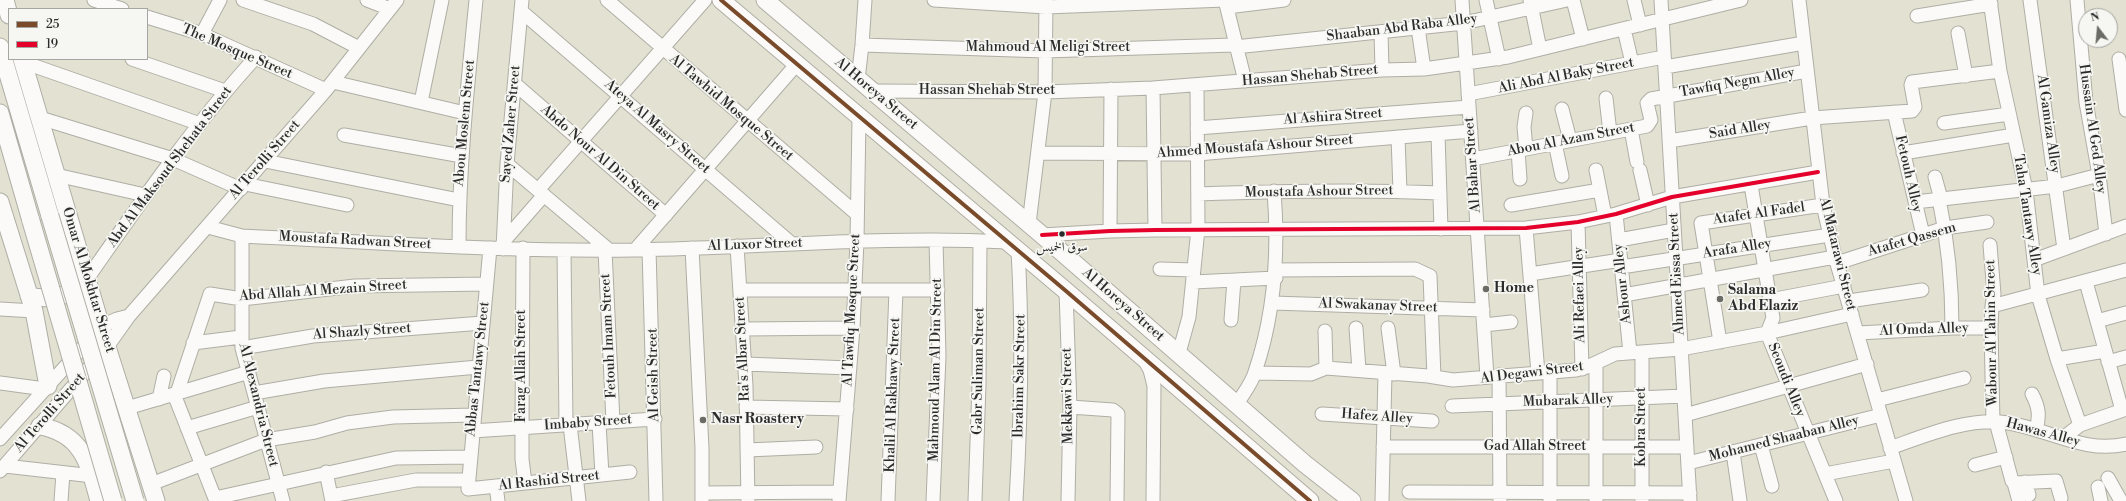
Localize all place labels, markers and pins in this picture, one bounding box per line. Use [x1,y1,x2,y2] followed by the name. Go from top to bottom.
[1057,229,1067,239] marker: سوق الخميس
[1036,240,1088,256] place label: سوق الخميس
[1494,281,1534,297] place label: Home
[1728,283,1798,316] place label: Salama Abd Elaziz
[1481,284,1491,294] marker: Home
[1715,294,1725,304] marker: Salama Abd Elaziz
[711,412,804,428] place label: Nasr Roastery
[698,415,708,425] marker: Nasr Roastery

